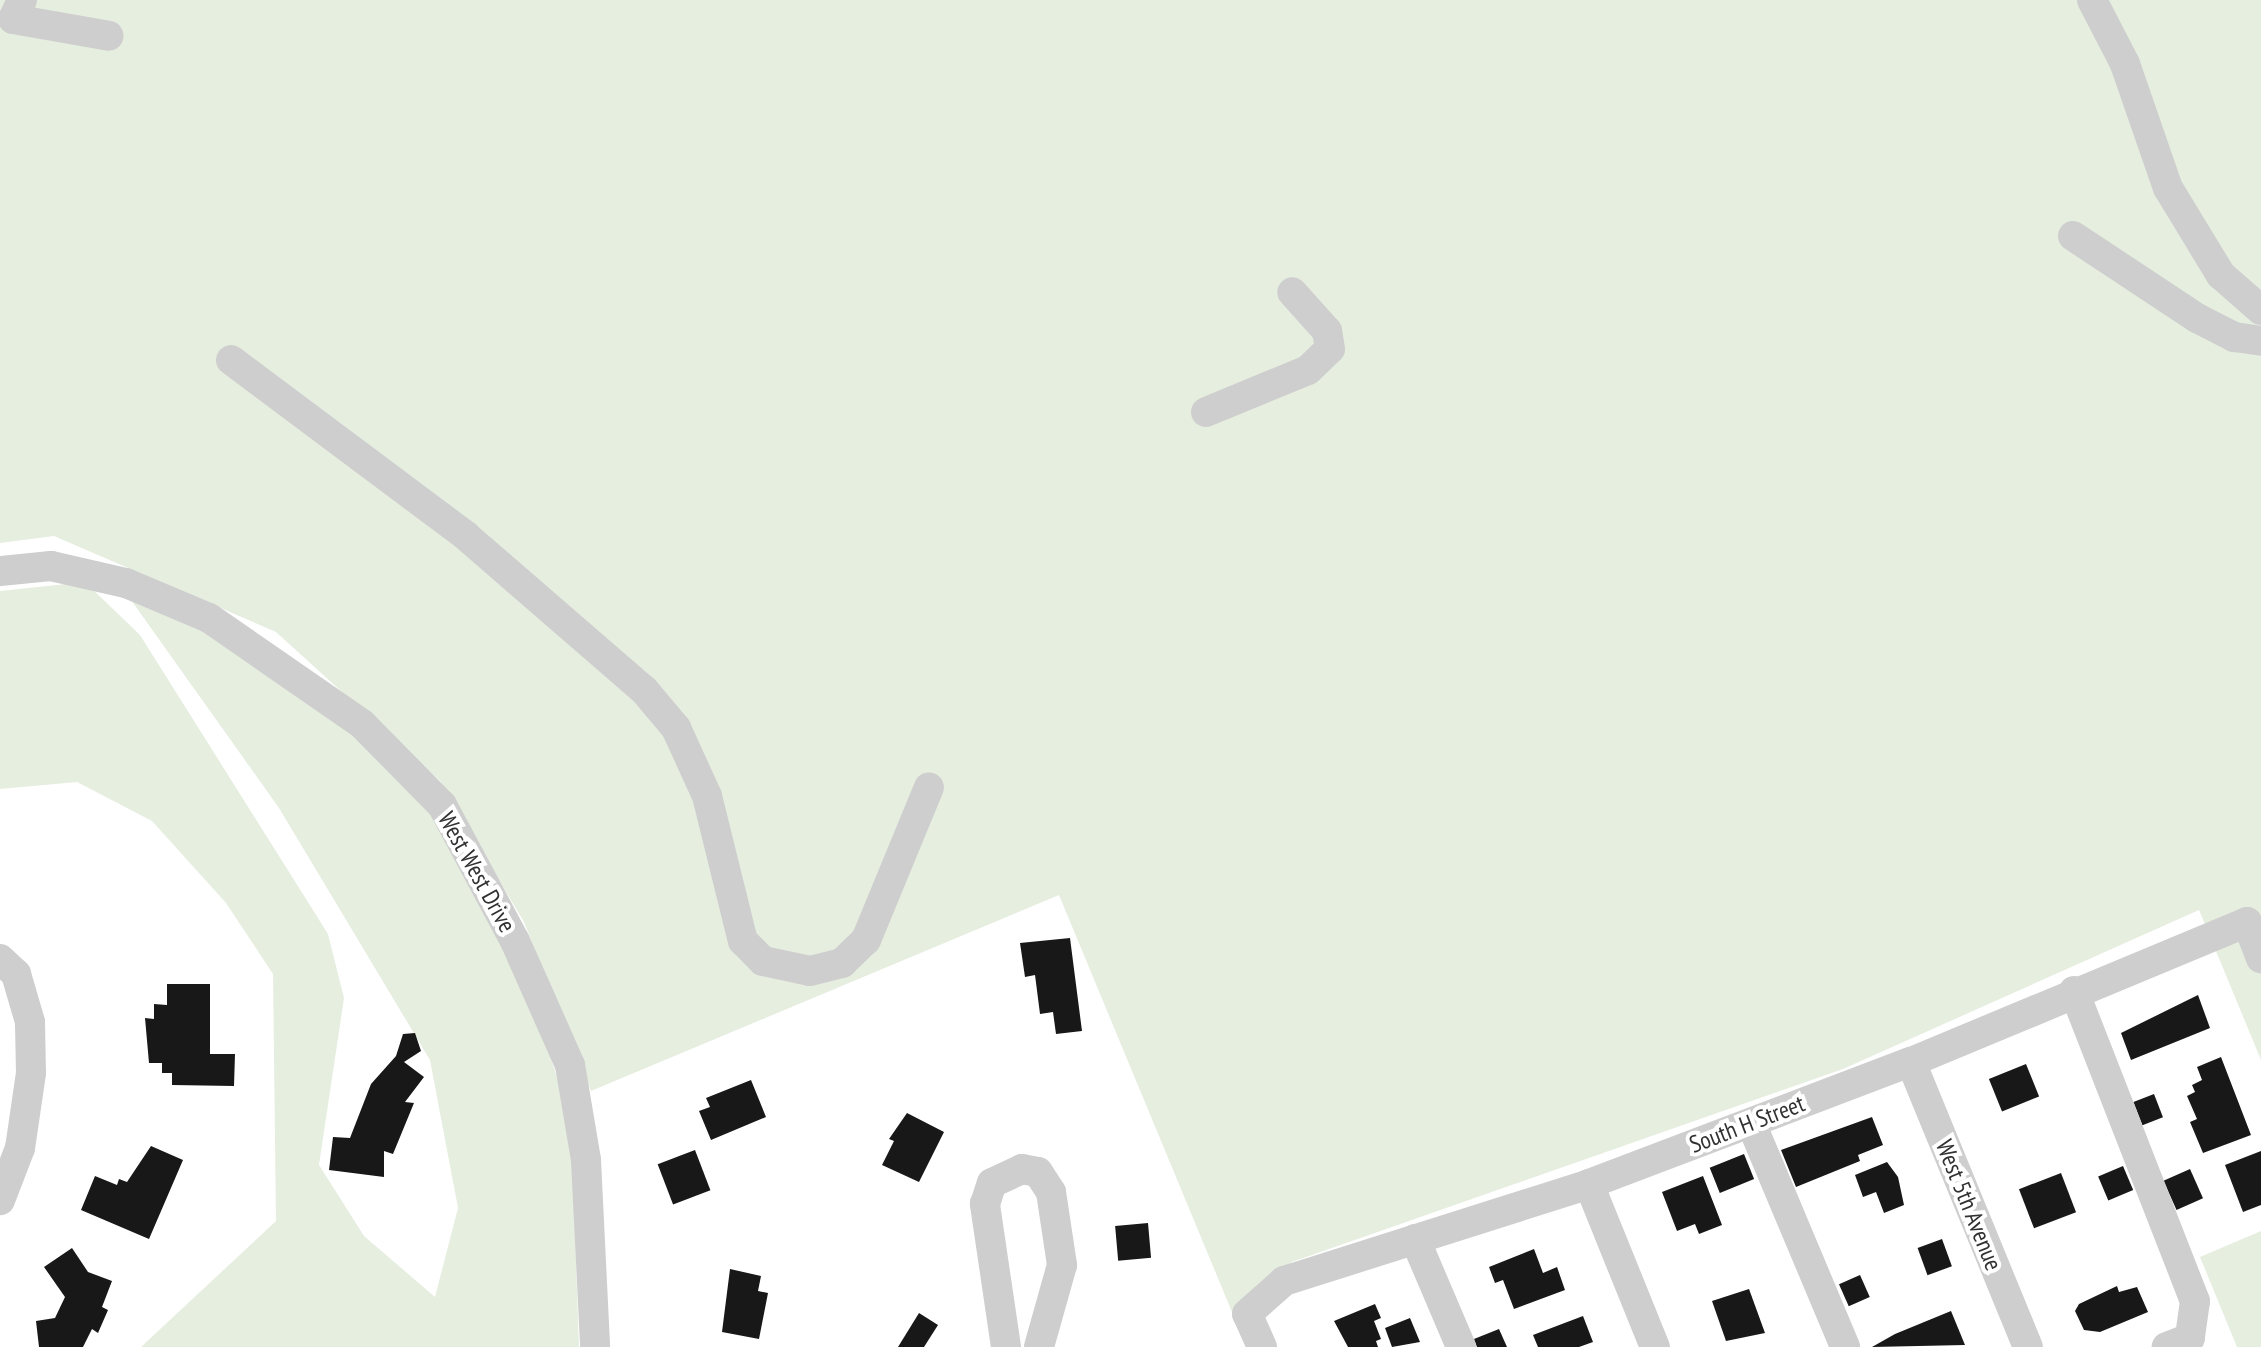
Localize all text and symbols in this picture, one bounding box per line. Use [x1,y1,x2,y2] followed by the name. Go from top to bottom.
[432,807,522,937] street label: West West Drive
[1685,1089,1809,1159] street label: South H Street
[1930,1135,2008,1275] street label: West 5th Avenue

